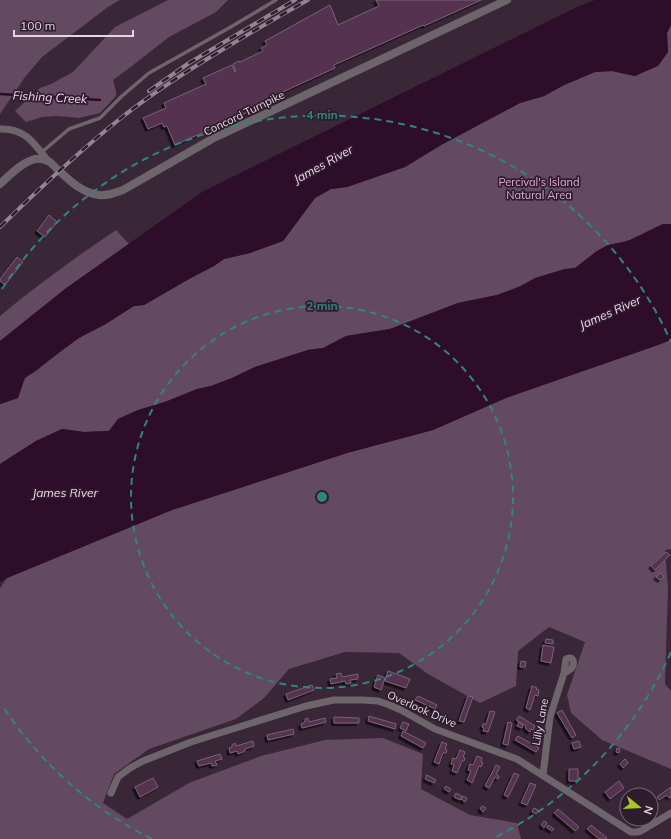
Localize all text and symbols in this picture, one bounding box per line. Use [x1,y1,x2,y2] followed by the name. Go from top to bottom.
[14,12,133,38] scale bar
[20,18,55,33] text: 100 m
[201,87,287,139] street label: Concord Turnpike
[12,88,88,106] water label: Fishing Creek
[306,107,338,122] text: 4 min
[290,141,356,187] water label: James River
[498,175,580,202] park label: Percival's Island Natural Area
[576,292,644,333] water label: James River
[306,298,338,313] text: 2 min
[31,485,98,500] water label: James River
[315,490,329,504] centre of rings
[385,687,459,731] street label: Overlook Drive
[529,697,551,747] street label: Lilly Lane
[619,787,659,827] north arrow
[641,804,656,816] text: N

